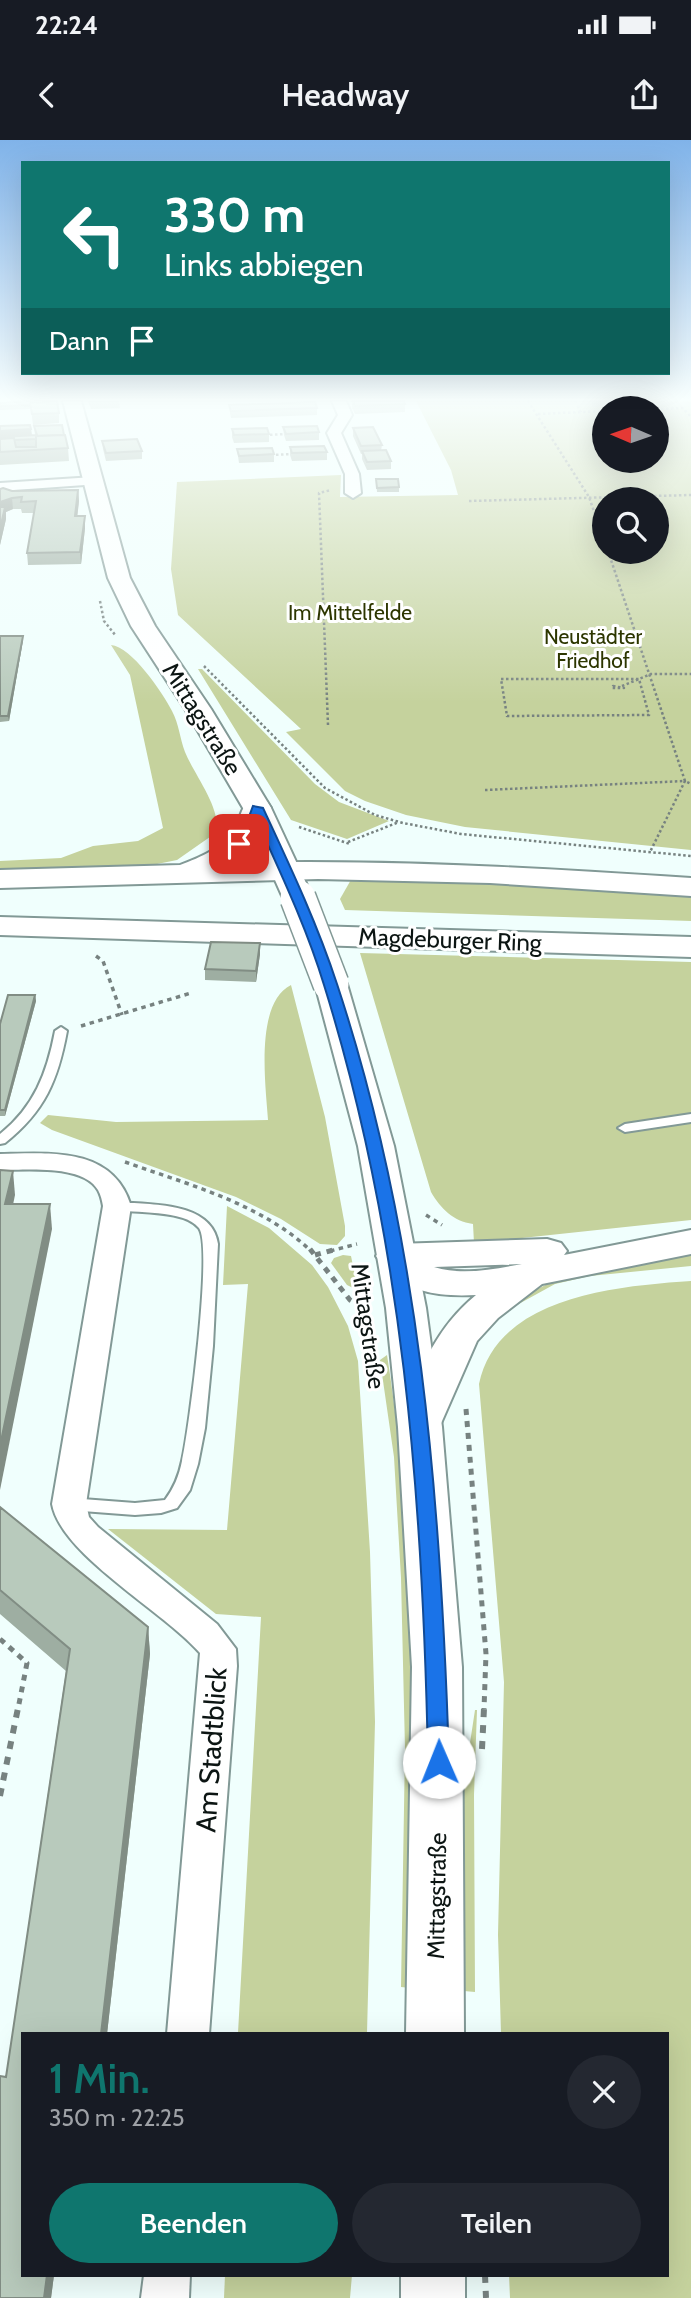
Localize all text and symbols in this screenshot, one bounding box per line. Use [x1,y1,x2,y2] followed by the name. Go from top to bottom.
[35,9,98,41] text: 22:24
[282,75,409,114] text: Headway
[28,76,66,114] icon: back
[625,76,663,114] icon: share
[164,185,305,244] text: 330 m
[49,189,140,280] icon: left
[164,245,364,284] text: Links abbiegen
[123,322,161,360] icon: arrive
[49,325,109,357] text: Dann
[592,396,668,472] north arrow
[592,396,669,564] map controls
[592,487,669,564] button: search
[288,600,412,625] park label: Im Mittelfelde
[544,624,642,673] park label: Neustädter Friedhof
[156,657,248,780] street label: Mittagstraße
[209,814,269,874] pin
[220,825,258,863] icon: arrive
[358,922,543,957] street label: Magdeburger Ring
[345,1261,392,1391] street label: Mittagstraße
[188,1666,234,1834] street label: Am Stadtblick
[402,1725,476,1799] position arrow
[421,1832,452,1960] street label: Mittagstraße
[49,2052,150,2104] text: 1 Min.
[567,2055,641,2129] button: close
[49,2104,185,2132] text: 350 m · 22:25
[49,2183,338,2263] button: Beenden
[352,2183,641,2263] button: Teilen

